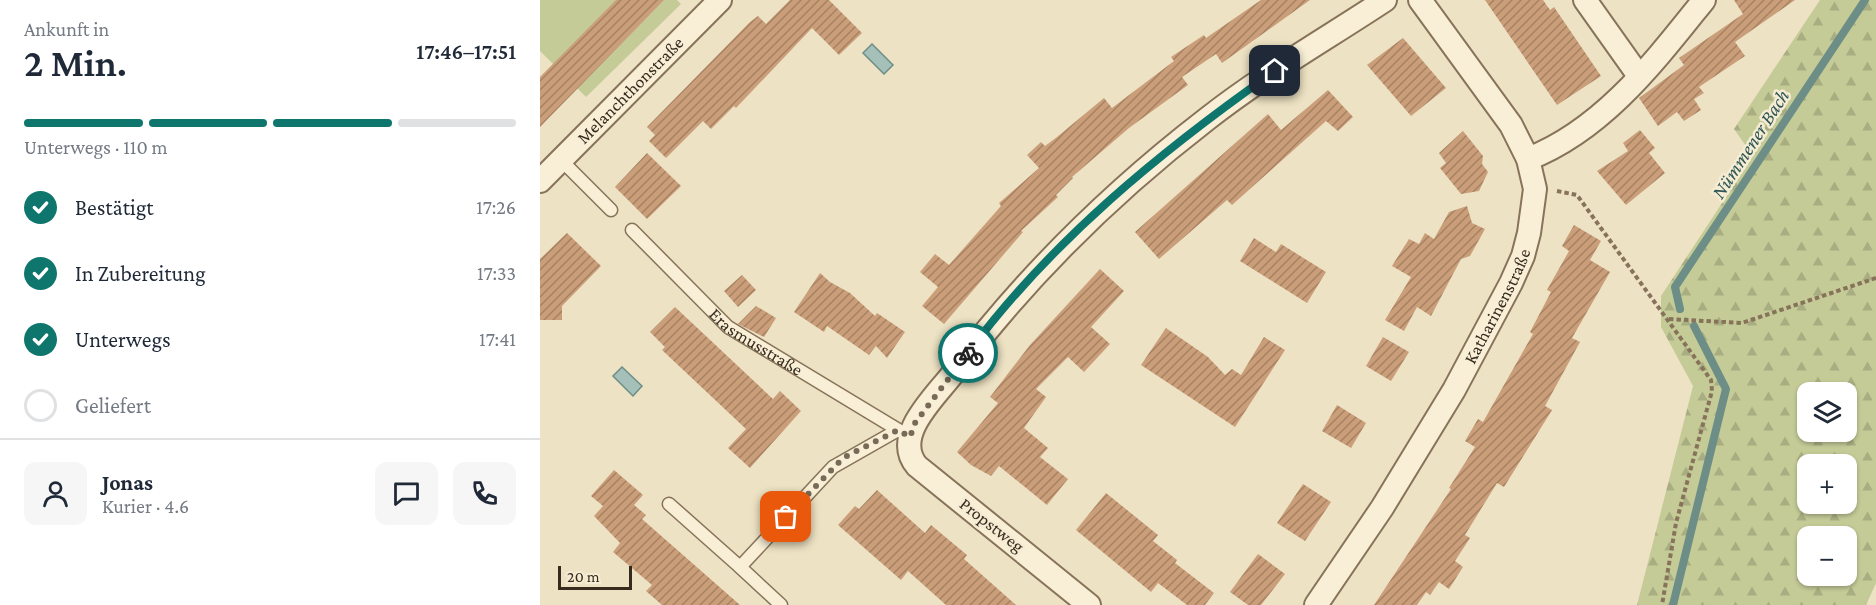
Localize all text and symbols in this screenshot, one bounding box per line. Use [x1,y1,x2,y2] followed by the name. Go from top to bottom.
[24,18,109,40] text: Ankunft in
[573,33,688,148] street label: Melanchthonstraße
[416,39,516,64] text: 17:46–17:51
[24,41,127,84] text: 2 Min.
[1249,45,1300,96] pin
[1258,54,1291,87] icon: home
[1707,85,1793,203] water label: Nümmener Bach
[24,136,168,158] text: Unterwegs · 110 m
[24,191,57,224] icon: check
[75,195,154,220] text: Bestätigt
[476,196,516,218] text: 17:26
[1460,247,1534,367] street label: Katharinenstraße
[24,257,57,290] icon: check
[75,261,206,286] text: In Zubereitung
[477,262,516,284] text: 17:33
[705,304,806,380] street label: Erasmusstraße
[24,323,57,356] icon: check
[938,323,998,383] courier
[75,327,171,352] text: Unterwegs
[479,328,516,350] text: 17:41
[952,337,985,370] icon: bike
[1797,382,1857,586] map controls
[1797,382,1857,442] button: layers
[75,393,151,418] text: Geliefert
[1797,454,1857,514] button: +
[24,462,87,525] button: person
[375,462,438,525] button: chat
[453,462,516,525] button: phone
[102,470,153,495] text: Jonas
[760,491,811,542] pin
[956,494,1028,556] street label: Propstweg
[102,495,189,517] text: Kurier · 4.6
[769,500,802,533] icon: bag
[1797,526,1857,586] button: −
[558,563,632,590] scale bar
[567,568,600,585] text: 20 m

